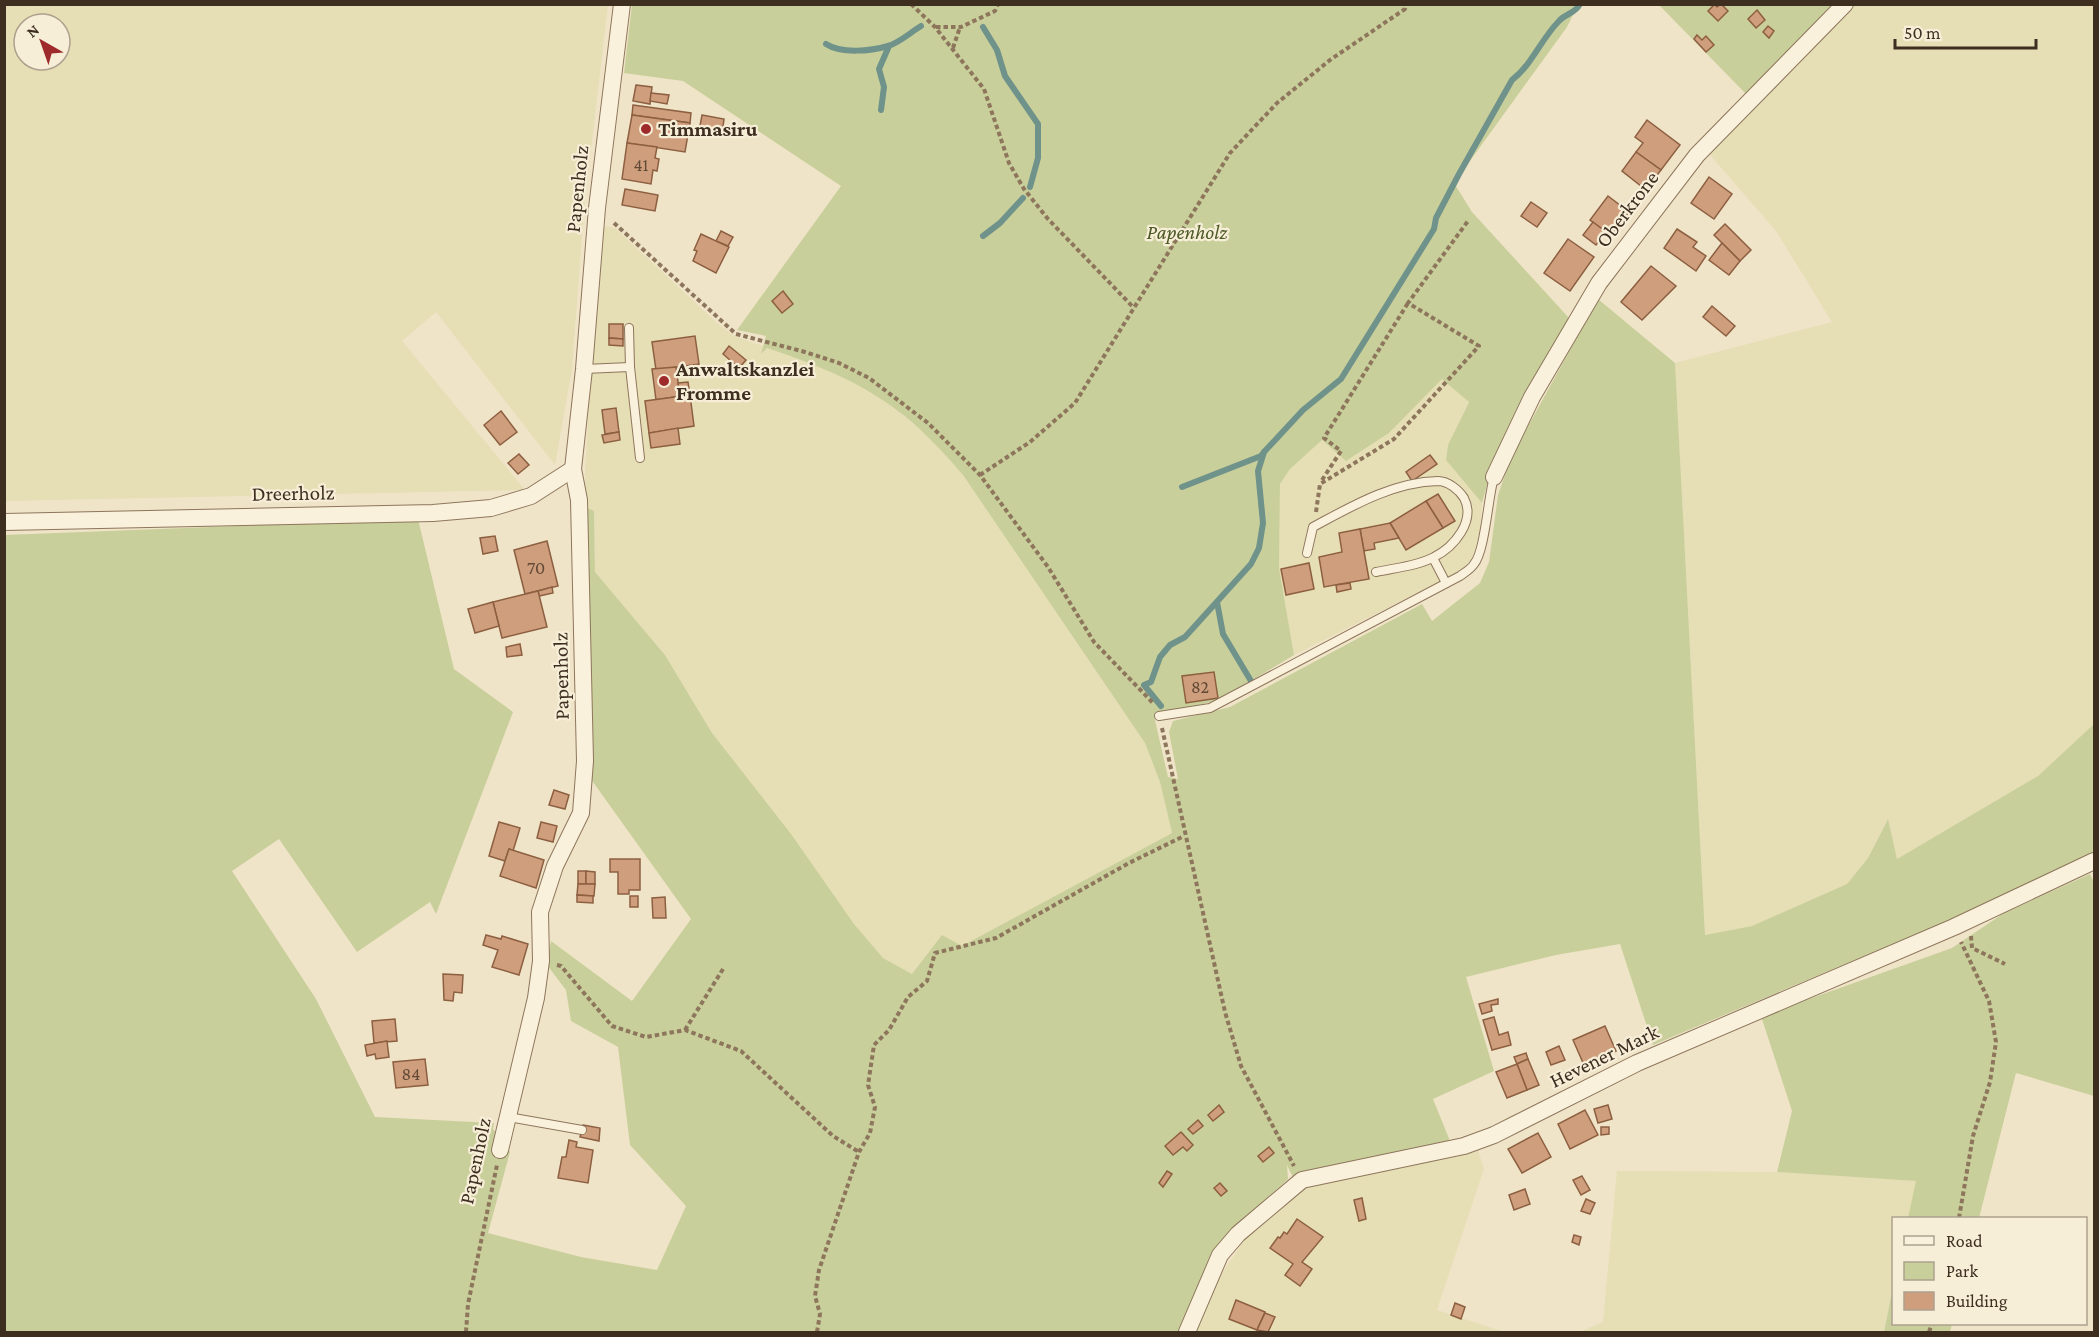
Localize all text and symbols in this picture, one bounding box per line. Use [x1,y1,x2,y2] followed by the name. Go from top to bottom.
[12,12,72,72] north arrow
[1895,12,2036,50] scale bar
[23,21,42,41] text: N
[1904,23,1941,43] text: 50 m
[658,117,757,141] place label: Timmasiru
[639,122,653,136] marker: Timmasiru
[560,144,594,234] street label: Papenholz
[633,155,649,175] house number: 41
[1591,166,1663,252] street label: Oberkrone
[1147,220,1228,244] park label: Papenholz
[675,357,814,405] place label: Anwaltskanzlei Fromme
[657,374,671,388] marker: Anwaltskanzlei Fromme
[251,480,335,506] street label: Dreerholz
[527,558,545,578] house number: 70
[548,632,574,720] street label: Papenholz
[1191,677,1209,697] house number: 82
[1546,1019,1662,1093] street label: Hevener Mark
[402,1064,420,1084] house number: 84
[454,1116,496,1206] street label: Papenholz
[1892,1217,2087,1325] legend
[1946,1231,1983,1251] text: Road
[1946,1261,1978,1281] text: Park
[1946,1291,2008,1311] text: Building

